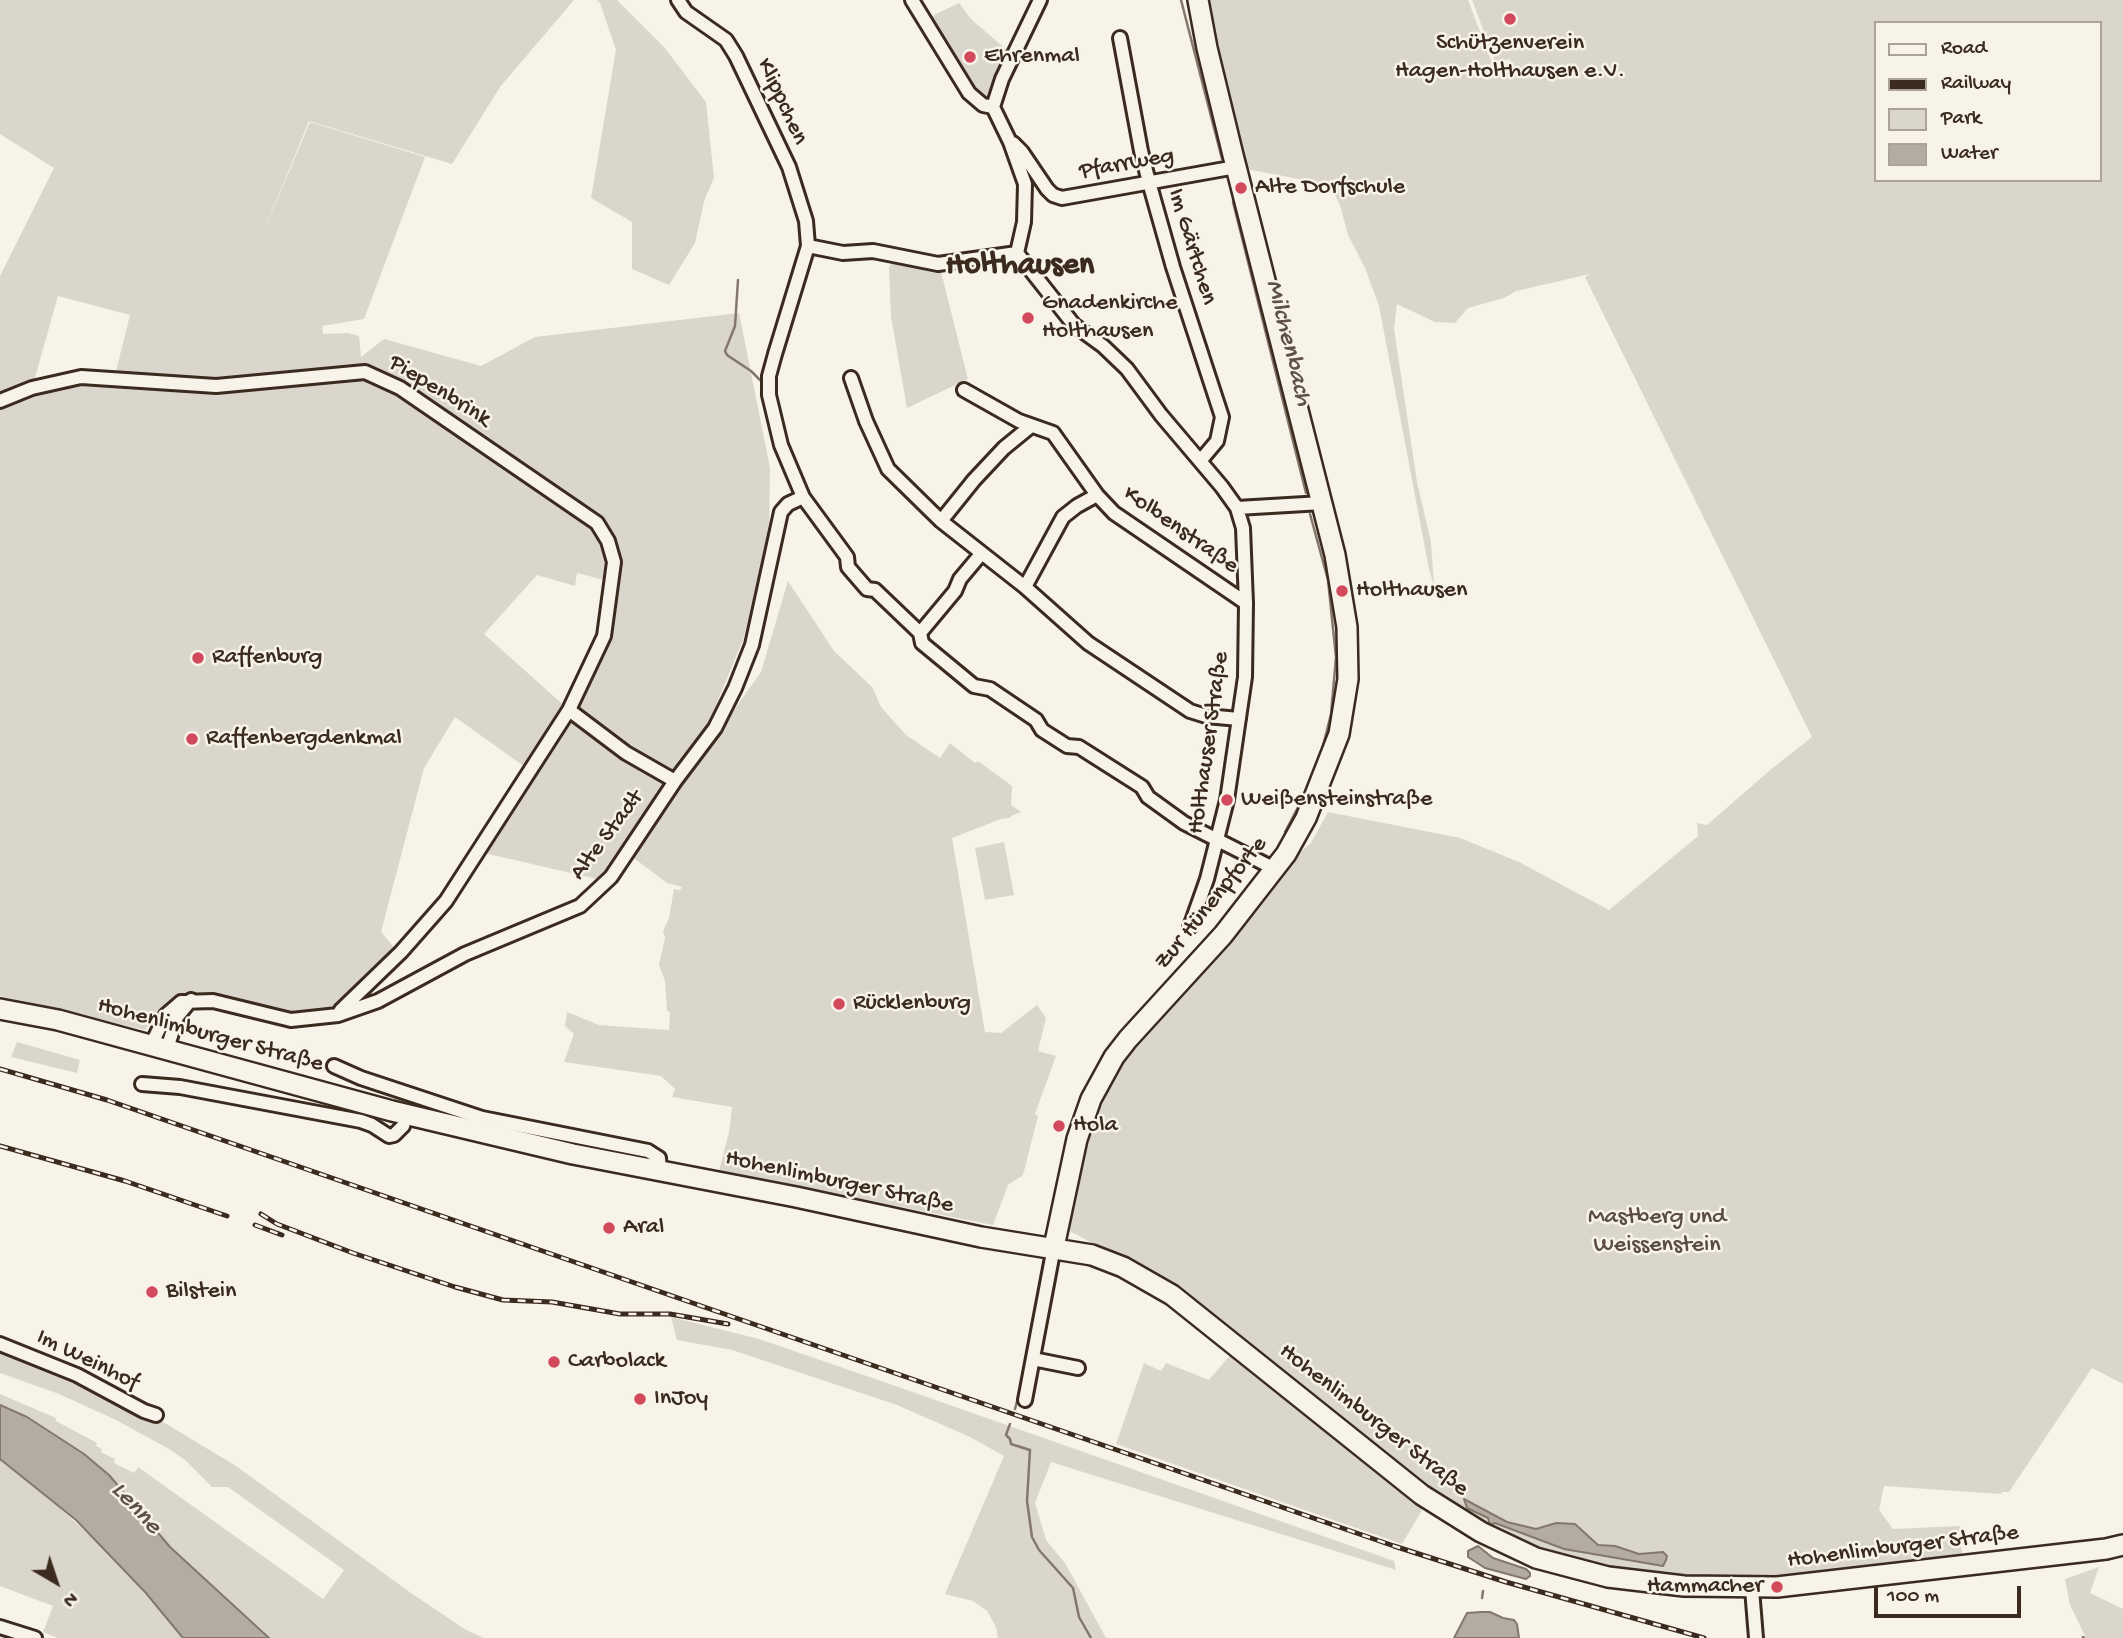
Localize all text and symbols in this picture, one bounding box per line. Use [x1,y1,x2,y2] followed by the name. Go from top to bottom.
[1502,11,1518,27] marker: Schützenverein Hagen-Holthausen e.V.
[1874,21,2102,182] legend
[1395,30,1625,86] place label: Schützenverein Hagen-Holthausen e.V.
[1941,37,1987,62] text: Road
[984,43,1080,71] place label: Ehrenmal
[962,49,978,65] marker: Ehrenmal
[748,54,814,150] street label: Klippchen
[1941,72,2011,97] text: Railway
[1941,107,1981,132] text: Park
[1941,142,1997,167] text: Water
[1077,143,1177,187] street label: Pfarrweg
[1255,174,1405,202] place label: Alte Dorfschule
[1233,180,1249,196] marker: Alte Dorfschule
[1160,185,1222,309] street label: Im Gärtchen
[946,248,1094,286] district label: Holthausen
[1256,277,1318,409] water label: Milchenbach
[1042,290,1178,346] place label: Gnadenkirche Holthausen
[1020,310,1036,326] marker: Gnadenkirche Holthausen
[383,349,495,435] street label: Piepenbrink
[1117,481,1243,581] street label: Kolbenstraße
[1356,577,1467,605] place label: Holthausen
[1334,583,1350,599] marker: Holthausen
[212,644,322,672] place label: Raffenburg
[190,650,206,666] marker: Raffenburg
[1183,650,1237,836] street label: Holthauser Straße
[206,725,402,753] place label: Raffenbergdenkmal
[184,731,200,747] marker: Raffenbergdenkmal
[565,785,651,887] street label: Alte Stadt
[1241,786,1432,814] place label: Weißensteinstraße
[1219,792,1235,808] marker: Weißensteinstraße
[1149,831,1275,977] street label: Zur Hünenpforte
[853,990,971,1018] place label: Rücklenburg
[94,992,326,1080] street label: Hohenlimburger Straße
[831,996,847,1012] marker: Rücklenburg
[1073,1112,1118,1140] place label: Hola
[1051,1118,1067,1134] marker: Hola
[722,1145,956,1221] street label: Hohenlimburger Straße
[1588,1204,1726,1260] park label: Mastberg und Weissenstein
[623,1214,664,1242] place label: Aral
[601,1220,617,1236] marker: Aral
[166,1278,236,1306] place label: Bilstein
[144,1284,160,1300] marker: Bilstein
[31,1324,143,1398] street label: Im Weinhof
[1272,1338,1474,1504] street label: Hohenlimburger Straße
[568,1348,665,1376] place label: Carbolack
[546,1354,562,1370] marker: Carbolack
[654,1385,708,1413] place label: InJoy
[632,1391,648,1407] marker: InJoy
[103,1476,167,1542] water label: Lenne
[1786,1520,2020,1576] street label: Hohenlimburger Straße
[21,1547,91,1617] north arrow
[1878,1572,2025,1616] scale bar
[1647,1573,1763,1601] place label: Hammacher
[1769,1579,1785,1595] marker: Hammacher
[1887,1585,1939,1610] text: 100 m
[57,1586,82,1612] text: N

